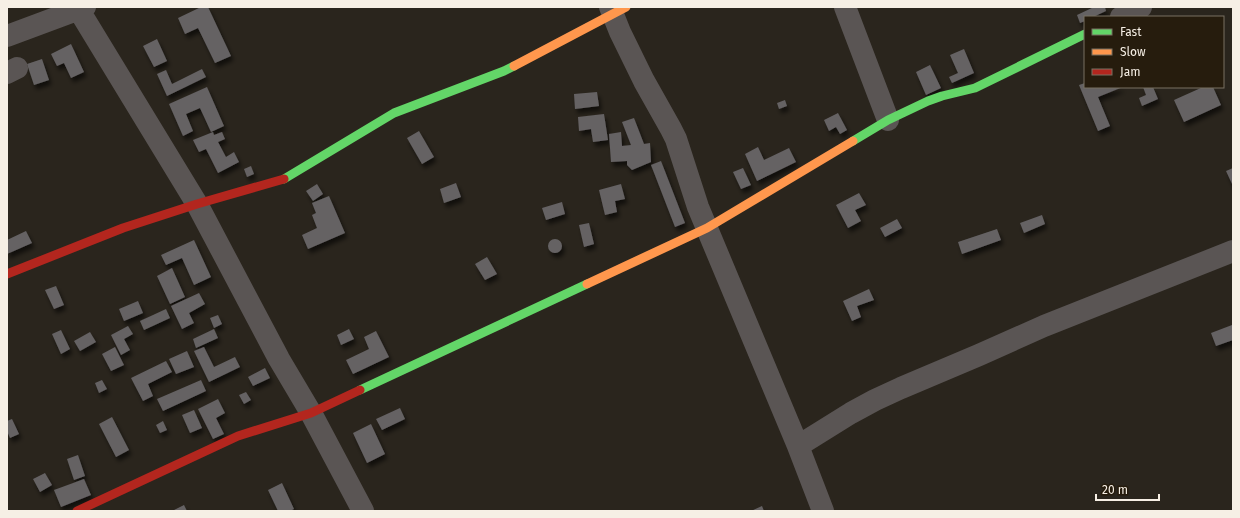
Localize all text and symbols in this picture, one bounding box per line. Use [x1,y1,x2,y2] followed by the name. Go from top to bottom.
[1084,16,1224,88] legend
[1120,25,1142,39] text: Fast
[1120,45,1146,59] text: Slow
[1120,65,1140,79] text: Jam
[1096,476,1159,502] scale bar
[1102,483,1128,497] text: 20 m

